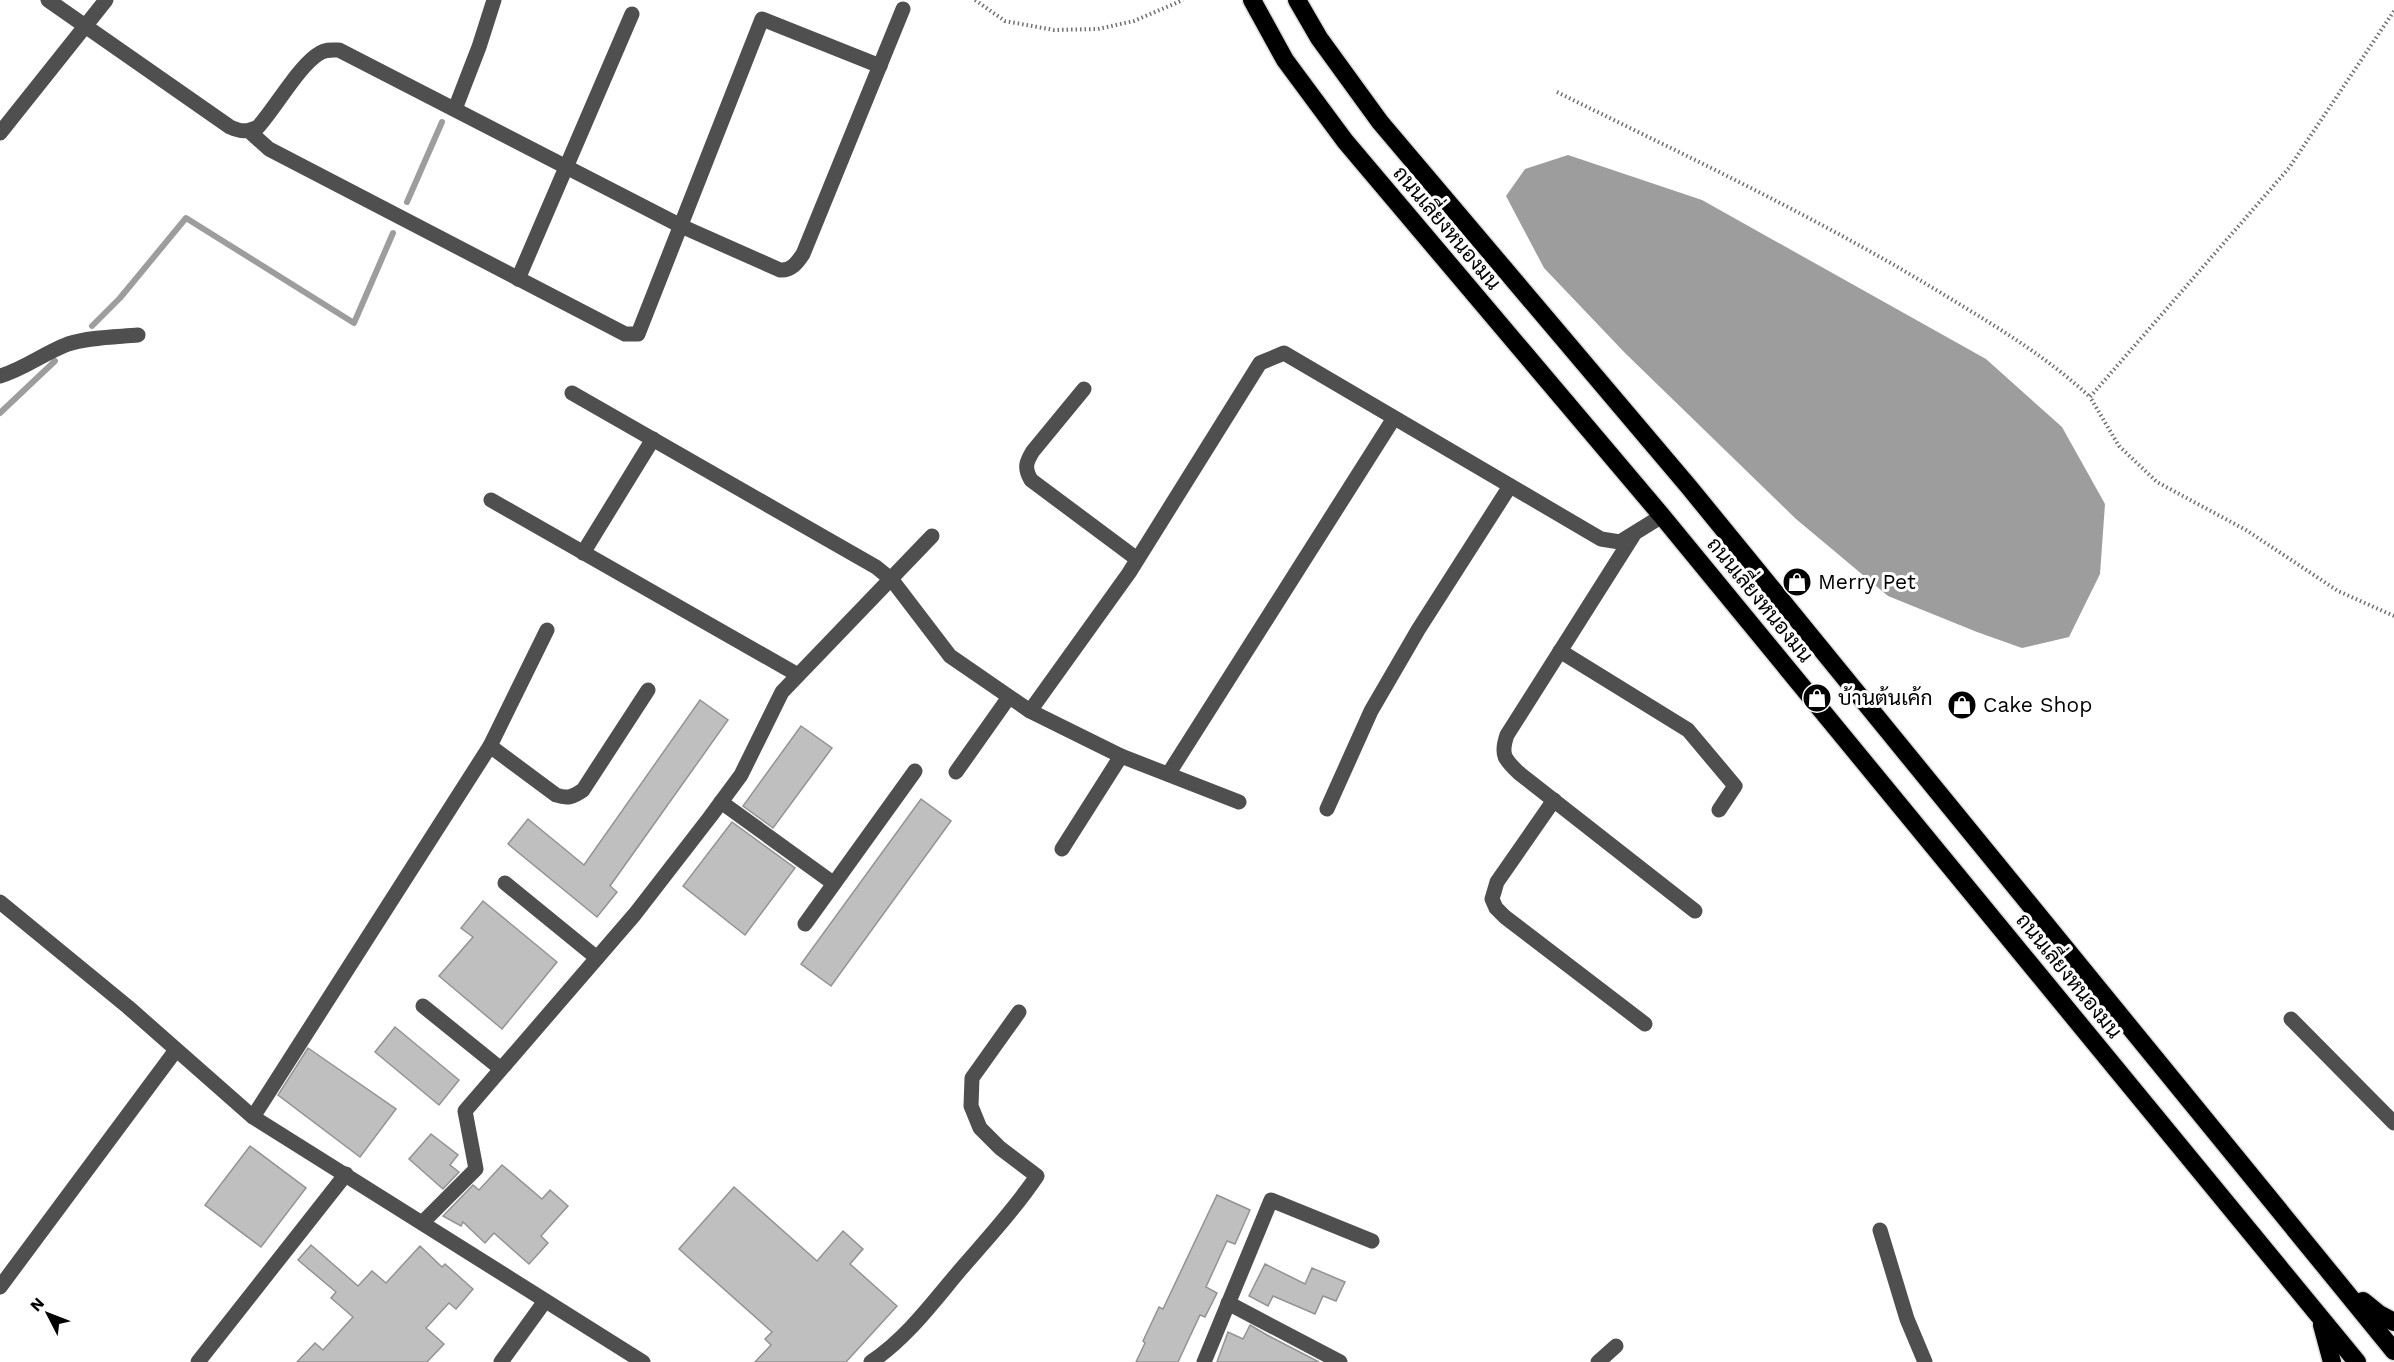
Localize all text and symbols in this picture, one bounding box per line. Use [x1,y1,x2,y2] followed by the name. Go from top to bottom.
[1388,156,1512,295] street label: ถนนเลี่ยงหนองมน
[1702,528,1824,667] street label: ถนนเลี่ยงหนองมน
[1781,566,1813,598] shop icon: Merry Pet
[1818,569,1916,594] place label: Merry Pet
[1801,682,1833,714] shop icon: บ้านต้นเค้ก
[1838,685,1933,710] place label: บ้านต้นเค้ก
[1946,689,1978,721] shop icon: Cake Shop
[1983,692,2092,717] place label: Cake Shop
[2011,904,2133,1043] street label: ถนนเลี่ยงหนองมน
[18,1284,78,1344] north arrow
[26,1294,48,1315] text: N

